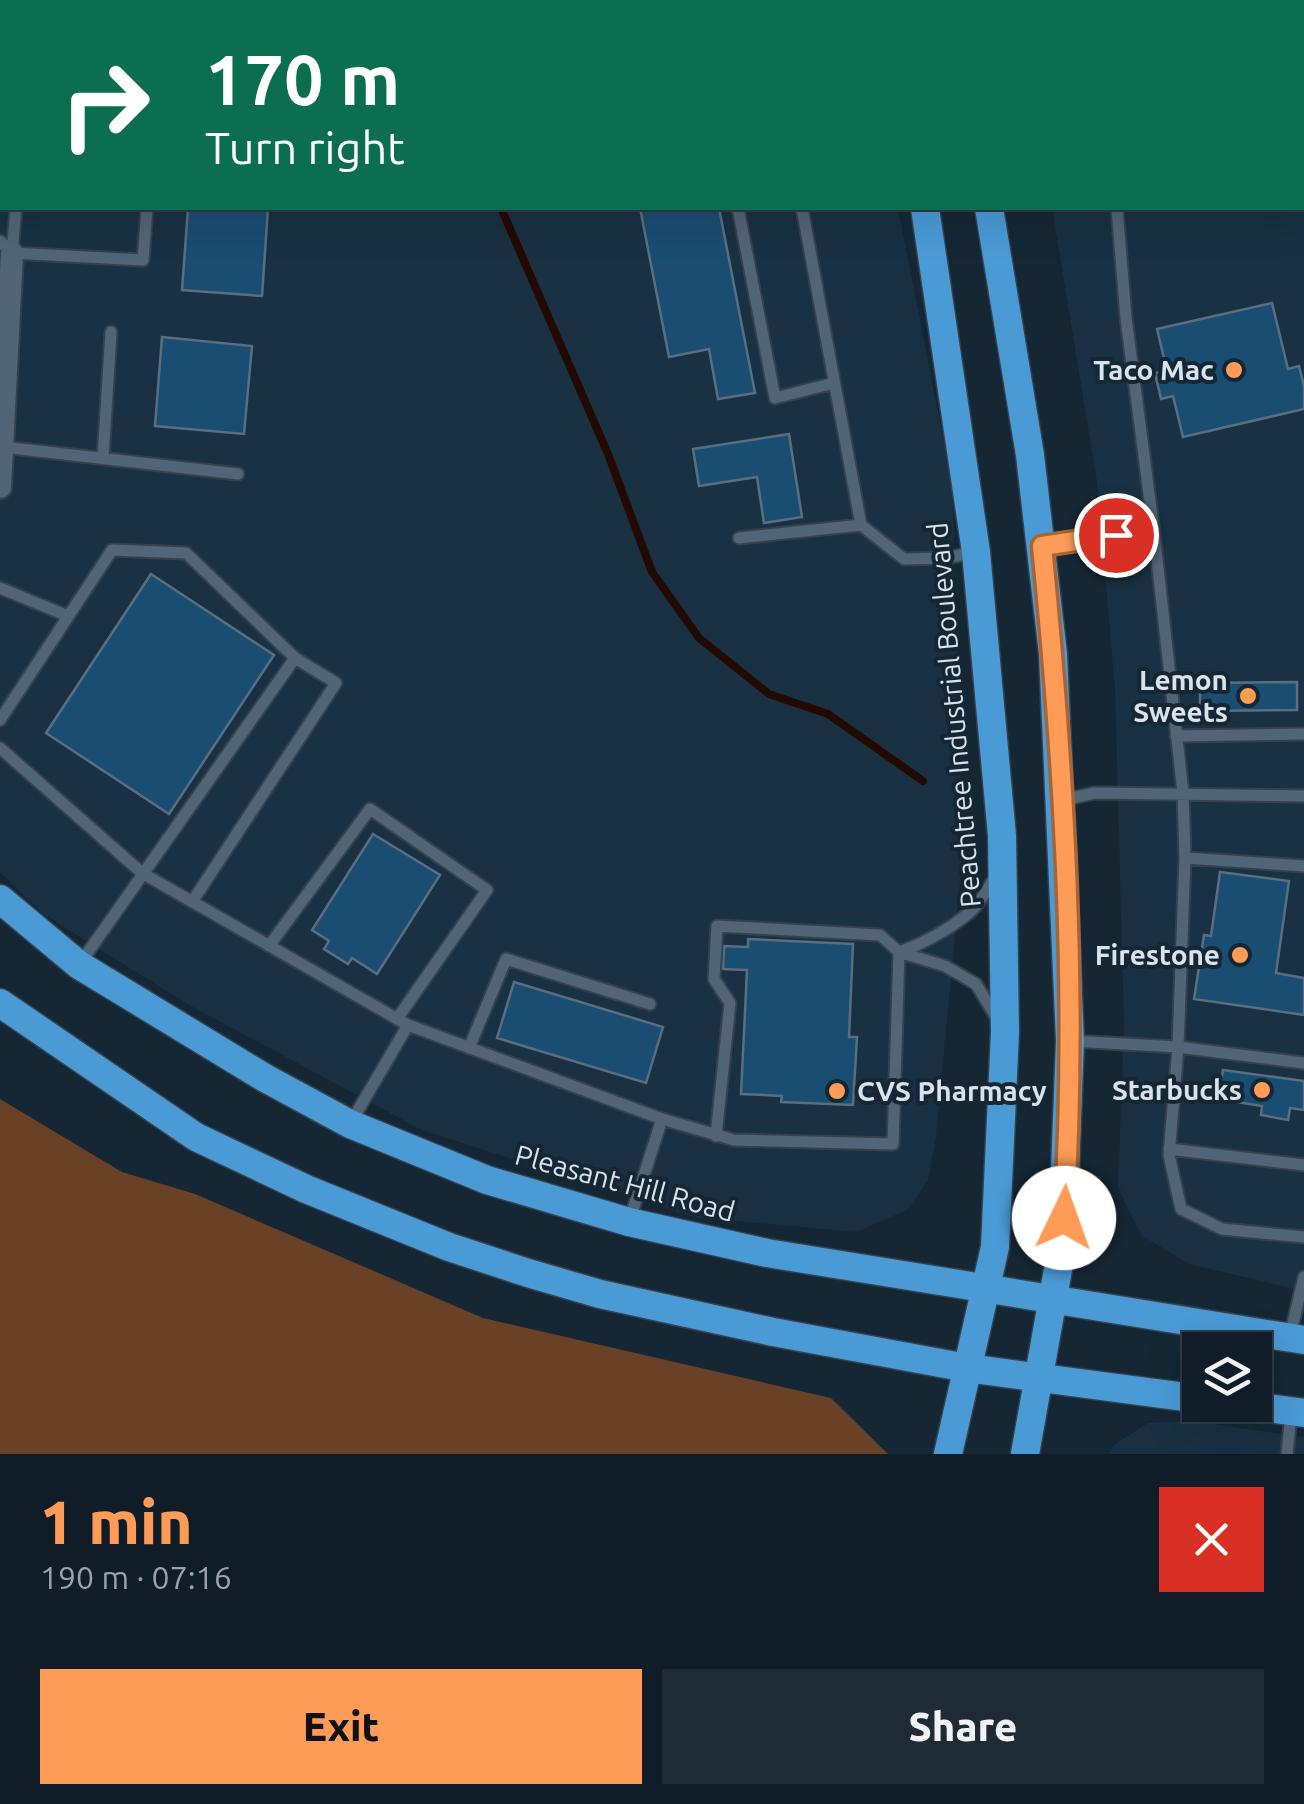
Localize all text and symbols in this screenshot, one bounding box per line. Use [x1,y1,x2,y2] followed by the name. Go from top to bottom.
[40,40,170,170] icon: right
[205,40,400,118] text: 170 m
[205,122,405,173] text: Turn right
[1093,354,1214,385] place label: Taco Mac
[1223,359,1245,381] marker: Taco Mac
[1074,493,1159,578] pin
[1089,508,1144,563] icon: arrive
[921,521,986,909] street label: Peachtree Industrial Boulevard
[1133,664,1228,727] place label: Lemon Sweets
[1237,685,1259,707] marker: Lemon Sweets
[1095,939,1220,970] place label: Firestone
[1229,944,1251,966] marker: Firestone
[1112,1074,1242,1105] place label: Starbucks
[857,1075,1047,1106] place label: CVS Pharmacy
[1251,1079,1273,1101] marker: Starbucks
[826,1080,848,1102] marker: CVS Pharmacy
[512,1138,738,1227] street label: Pleasant Hill Road
[1012,1166,1116,1270] position arrow
[1182,1332,1272,1422] map controls
[1182,1332,1272,1422] button: layers
[1159,1487,1264,1592] button: close
[40,1488,193,1555] text: 1 min
[40,1559,232,1595] text: 190 m · 07:16
[40,1669,642,1784] button: Exit
[662,1669,1264,1784] button: Share

